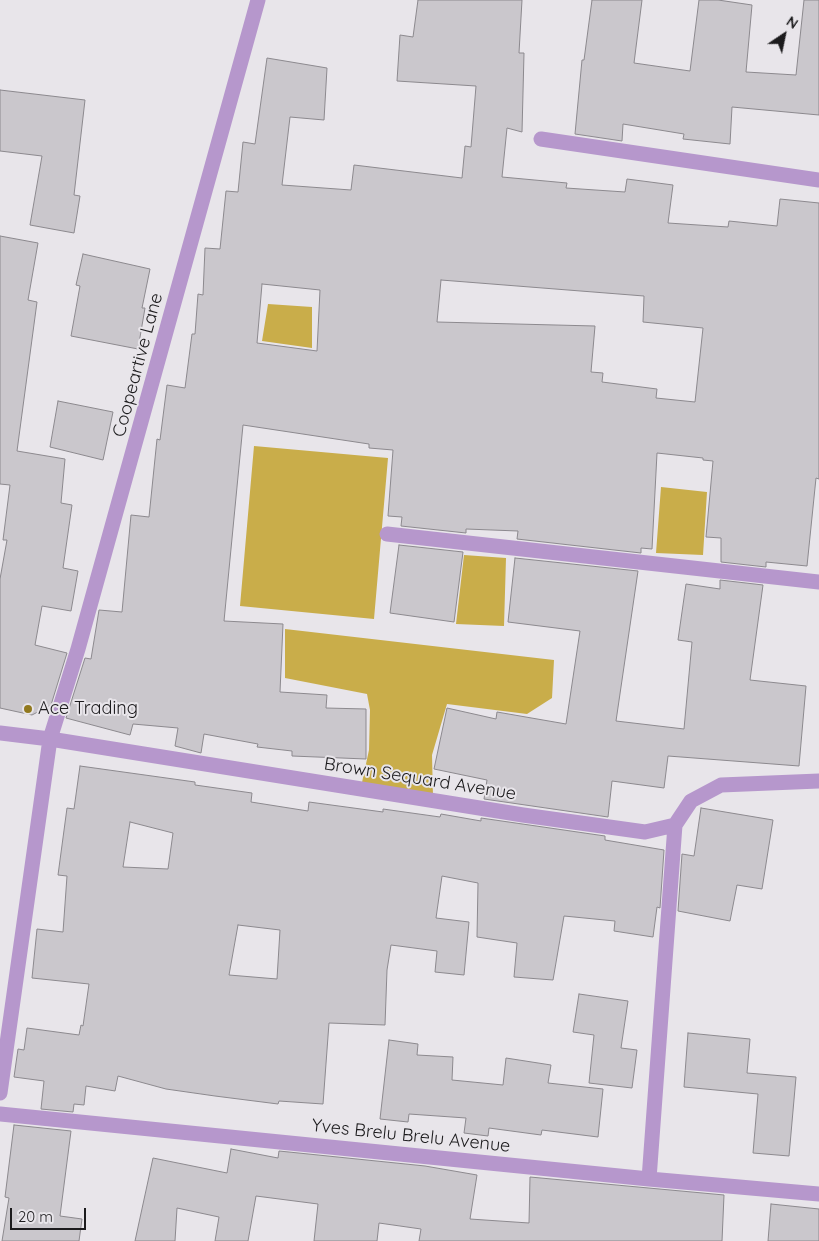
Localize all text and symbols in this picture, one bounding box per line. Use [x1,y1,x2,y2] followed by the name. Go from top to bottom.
[759,10,809,60] north arrow
[783,12,802,33] text: N
[108,291,168,439] street label: Coopeartive Lane
[38,698,138,720] place label: Ace Trading
[22,703,34,715] marker: Ace Trading
[322,753,518,805] street label: Brown Sequard Avenue
[311,1115,511,1157] street label: Yves Brelu Brelu Avenue
[12,1198,89,1230] scale bar
[18,1207,53,1226] text: 20 m

